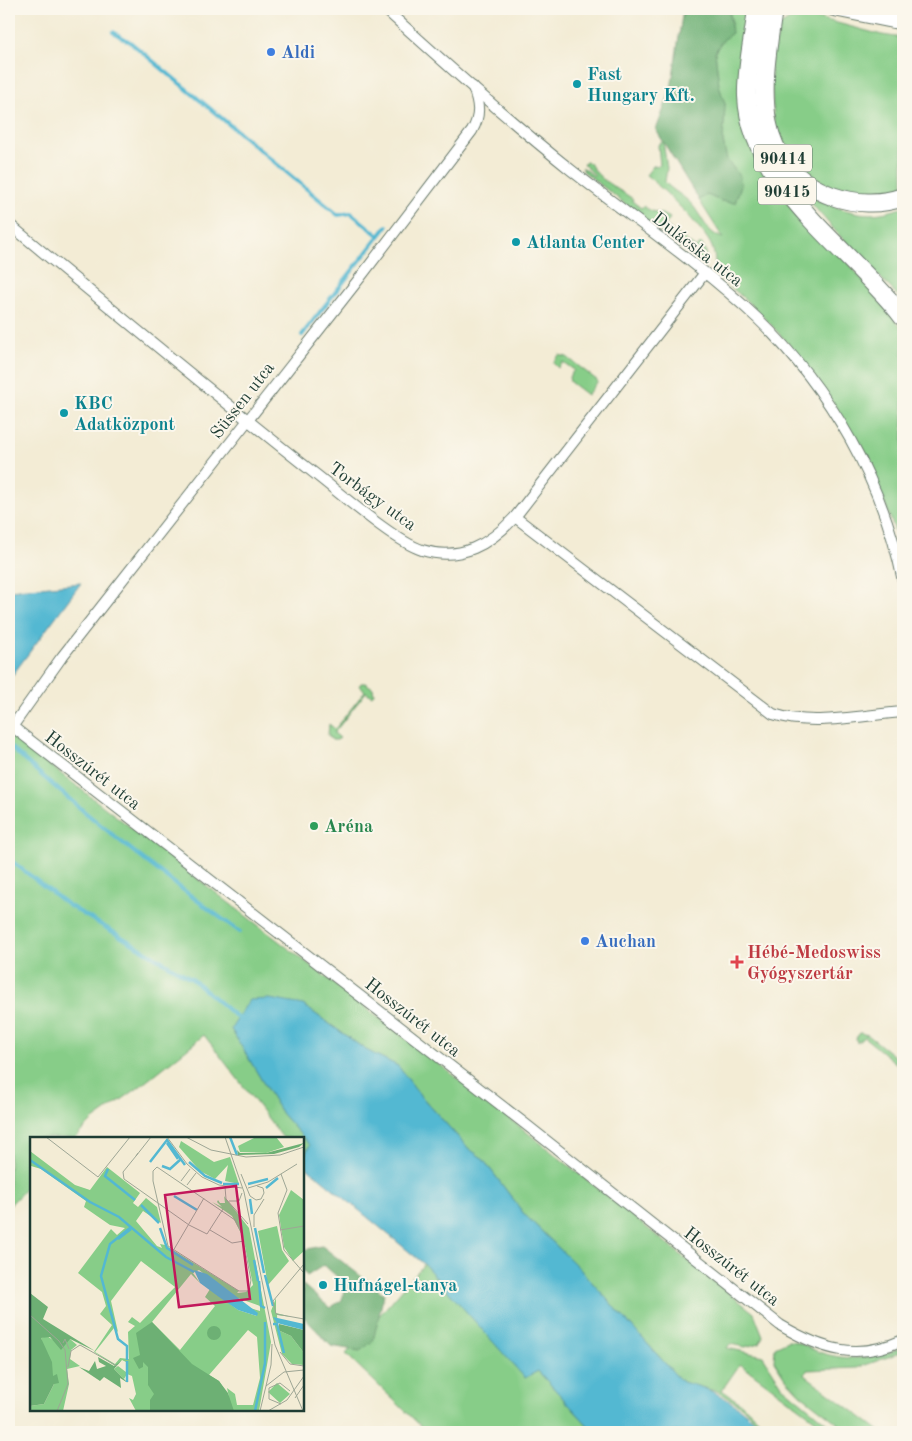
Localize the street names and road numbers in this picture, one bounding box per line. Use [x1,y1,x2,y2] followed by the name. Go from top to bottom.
[754,144,812,172] road number: 90414
[758,178,816,205] road number: 90415
[649,209,746,290] street label: Dulácska utca
[207,359,278,442] street label: Süssen utca
[325,459,419,534] street label: Torbágy utca
[41,728,144,814] street label: Hosszúrét utca
[361,975,464,1061] street label: Hosszúrét utca
[680,1224,783,1310] street label: Hosszúrét utca

